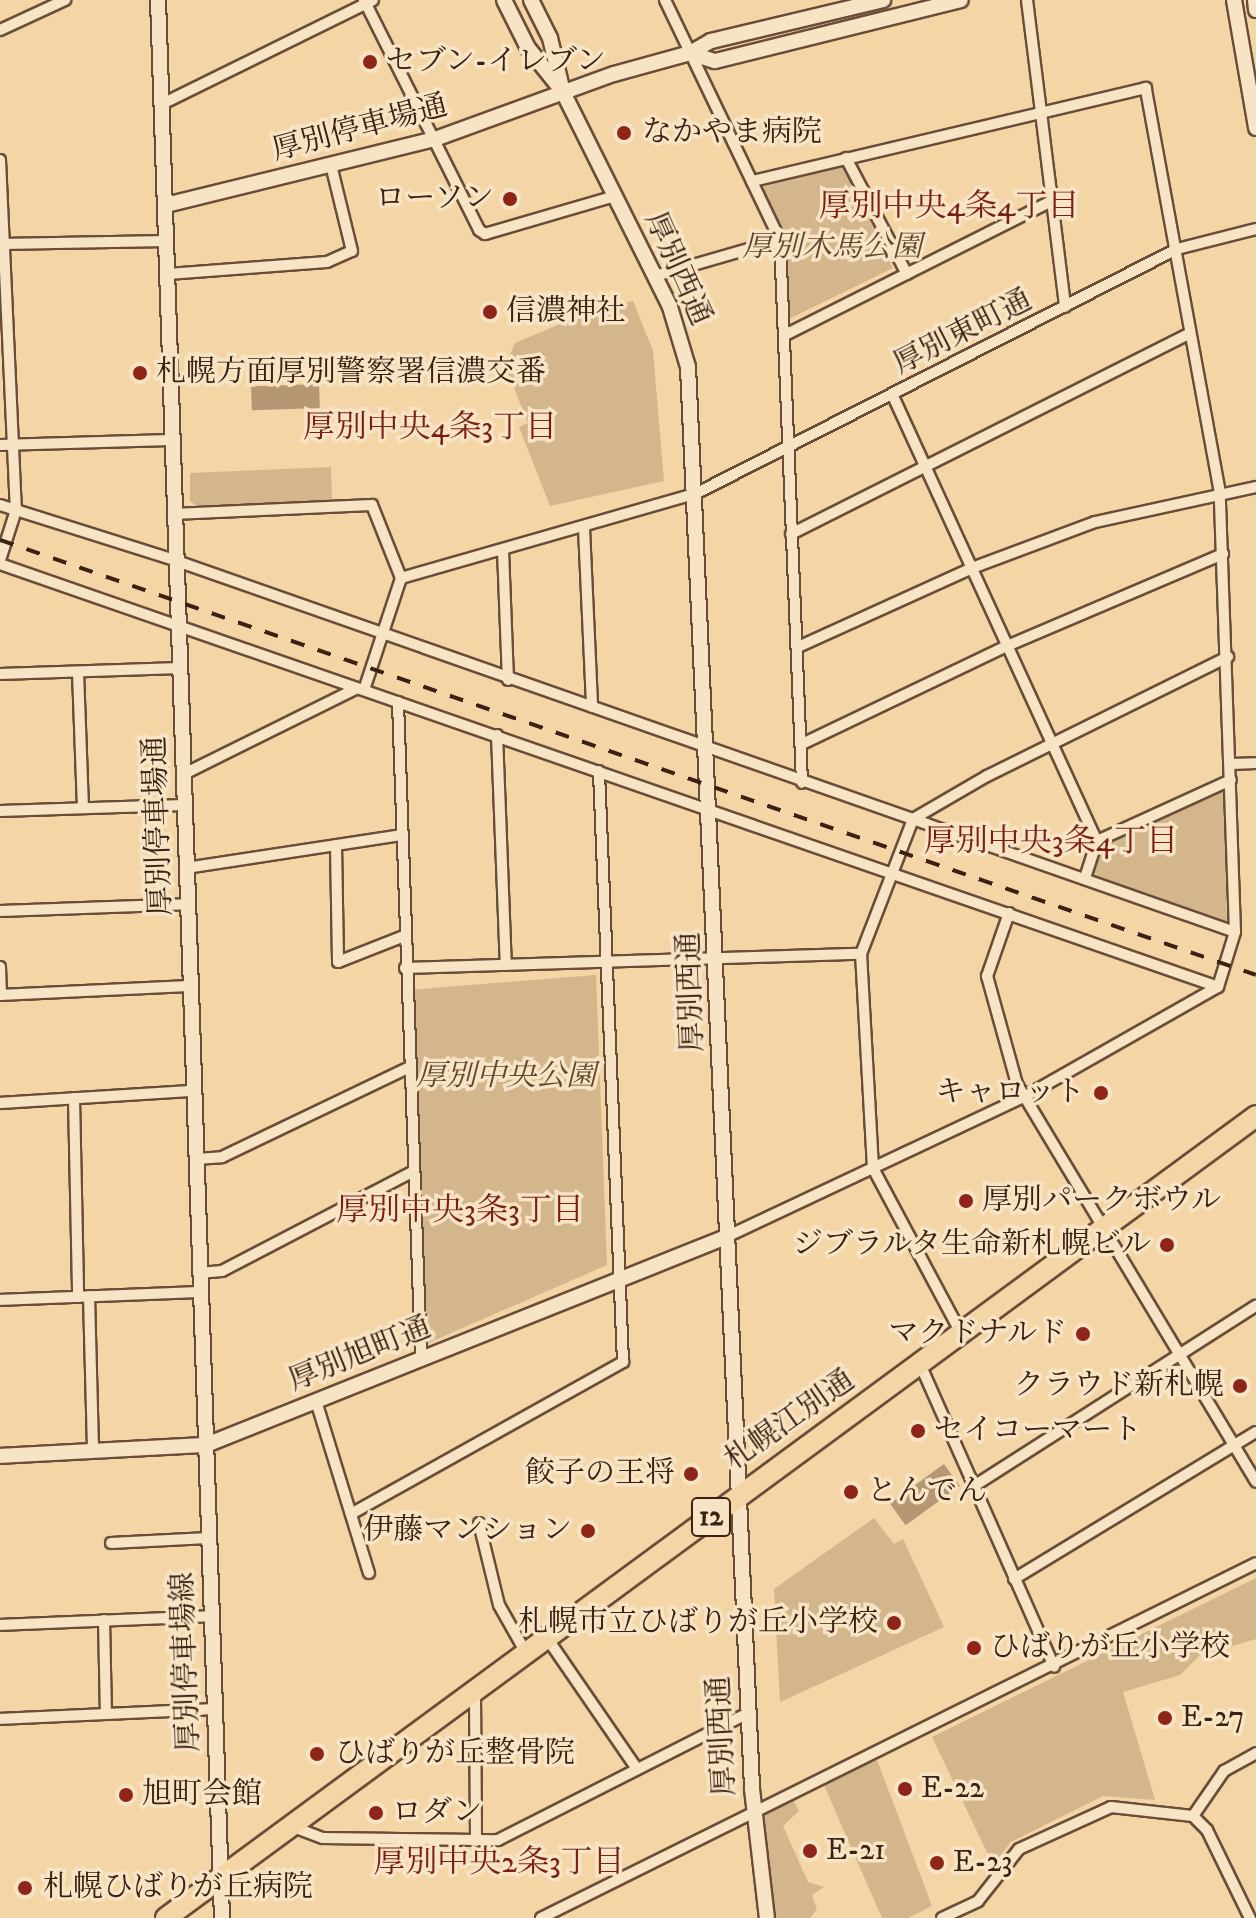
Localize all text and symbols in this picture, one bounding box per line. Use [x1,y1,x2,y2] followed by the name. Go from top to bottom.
[386,44,608,80] place label: セブン-イレブン
[361,53,379,71] marker: セブン-イレブン
[268,88,452,170] street label: 厚別停車場通
[642,115,822,151] place label: なかやま病院
[613,122,635,144] marker: なかやま病院
[374,181,494,217] place label: ローソン
[819,188,1079,226] district label: 厚別中央4条4丁目
[501,190,519,208] marker: ローソン
[636,207,718,331] street label: 厚別西通
[742,230,922,266] park label: 厚別木馬公園
[888,283,1038,383] street label: 厚別東町通
[506,294,626,330] place label: 信濃神社
[481,303,499,321] marker: 信濃神社
[156,355,546,391] place label: 札幌方面厚別警察署信濃交番
[131,364,149,382] marker: 札幌方面厚別警察署信濃交番
[303,409,557,447] district label: 厚別中央4条3丁目
[138,735,180,917] street label: 厚別停車場通
[924,823,1178,861] district label: 厚別中央3条4丁目
[672,931,712,1053] street label: 厚別西通
[416,1059,596,1095] park label: 厚別中央公園
[935,1075,1085,1111] place label: キャロット
[1092,1084,1110,1102] marker: キャロット
[982,1183,1222,1219] place label: 厚別パークボウル
[336,1192,584,1230] district label: 厚別中央3条3丁目
[957,1192,975,1210] marker: 厚別パークボウル
[791,1227,1151,1263] place label: ジブラルタ生命新札幌ビル
[1158,1236,1176,1254] marker: ジブラルタ生命新札幌ビル
[284,1310,436,1400] street label: 厚別旭町通
[887,1316,1067,1352] place label: マクドナルド
[1074,1325,1092,1343] marker: マクドナルド
[718,1363,862,1479] street label: 札幌江別通
[1014,1368,1224,1404] place label: クラウド新札幌
[1231,1377,1249,1395] marker: クラウド新札幌
[934,1413,1144,1449] place label: セイコーマート
[909,1422,927,1440] marker: セイコーマート
[525,1456,675,1492] place label: 餃子の王将
[682,1465,700,1483] marker: 餃子の王将
[867,1474,987,1510] place label: とんでん
[842,1483,860,1501] marker: とんでん
[689,1493,733,1541] road number: 12
[362,1513,572,1549] place label: 伊藤マンション
[579,1522,597,1540] marker: 伊藤マンション
[166,1571,208,1753] street label: 厚別停車場線
[518,1605,878,1641] place label: 札幌市立ひばりが丘小学校
[885,1614,903,1632] marker: 札幌市立ひばりが丘小学校
[990,1630,1230,1666] place label: ひばりが丘小学校
[965,1639,983,1657] marker: ひばりが丘小学校
[702,1675,744,1797] street label: 厚別西通
[1181,1700,1244,1736] place label: E-27
[1156,1709,1174,1727] marker: E-27
[335,1736,575,1772] place label: ひばりが丘整骨院
[306,1743,328,1765] marker: ひばりが丘整骨院
[921,1771,984,1807] place label: E-22
[142,1777,262,1813] place label: 旭町会館
[896,1780,914,1798] marker: E-22
[117,1786,135,1804] marker: 旭町会館
[392,1795,482,1831] place label: ロダン
[367,1804,385,1822] marker: ロダン
[826,1833,885,1869] place label: E-21
[801,1842,819,1860] marker: E-21
[373,1844,625,1882] district label: 厚別中央2条3丁目
[953,1845,1012,1881] place label: E-23
[928,1854,946,1872] marker: E-23
[43,1870,313,1906] place label: 札幌ひばりが丘病院
[14,1877,36,1899] marker: 札幌ひばりが丘病院

